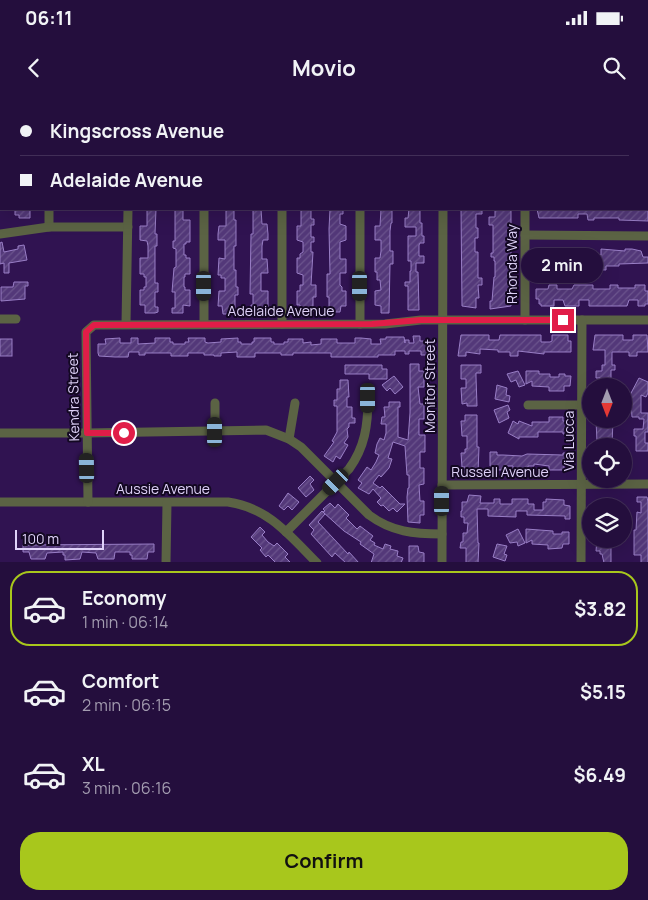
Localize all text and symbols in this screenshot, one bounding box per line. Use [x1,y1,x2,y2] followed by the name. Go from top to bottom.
[25,5,72,31] text: 06:11
[292,53,356,83] text: Movio
[20,54,48,82] icon: back
[600,54,628,82] icon: search
[50,118,224,144] text: Kingscross Avenue
[50,167,203,193] text: Adelaide Avenue
[502,224,521,304] street label: Rhonda Way
[522,248,604,282] callout: 2 min
[541,254,583,276] text: 2 min
[196,271,211,301] car
[352,271,367,301] car
[228,301,334,320] street label: Adelaide Avenue
[552,309,574,331] route end
[420,339,439,433] street label: Monitor Street
[63,352,83,442] street label: Kendra Street
[582,378,632,428] north arrow
[582,378,632,548] map controls
[360,383,375,413] car
[559,411,578,471] street label: Via Lucca
[207,417,222,447] car
[113,422,135,444] route start
[582,438,632,488] button: locate
[79,453,94,483] car
[451,462,549,481] street label: Russell Avenue
[320,466,351,498] car
[116,479,210,498] street label: Aussie Avenue
[434,486,449,516] car
[582,498,632,548] button: layers
[15,528,104,551] scale bar
[22,529,59,548] text: 100 m
[82,585,166,611] text: Economy
[22,586,67,631] icon: car
[574,596,626,622] text: $3.82
[82,611,168,633] text: 1 min · 06:14
[82,668,159,694] text: Comfort
[22,669,67,714] icon: car
[580,679,626,705] text: $5.15
[82,694,171,716] text: 2 min · 06:15
[82,751,105,777] text: XL
[22,752,67,797] icon: car
[574,762,626,788] text: $6.49
[82,777,172,799] text: 3 min · 06:16
[20,832,628,890] button: Confirm

